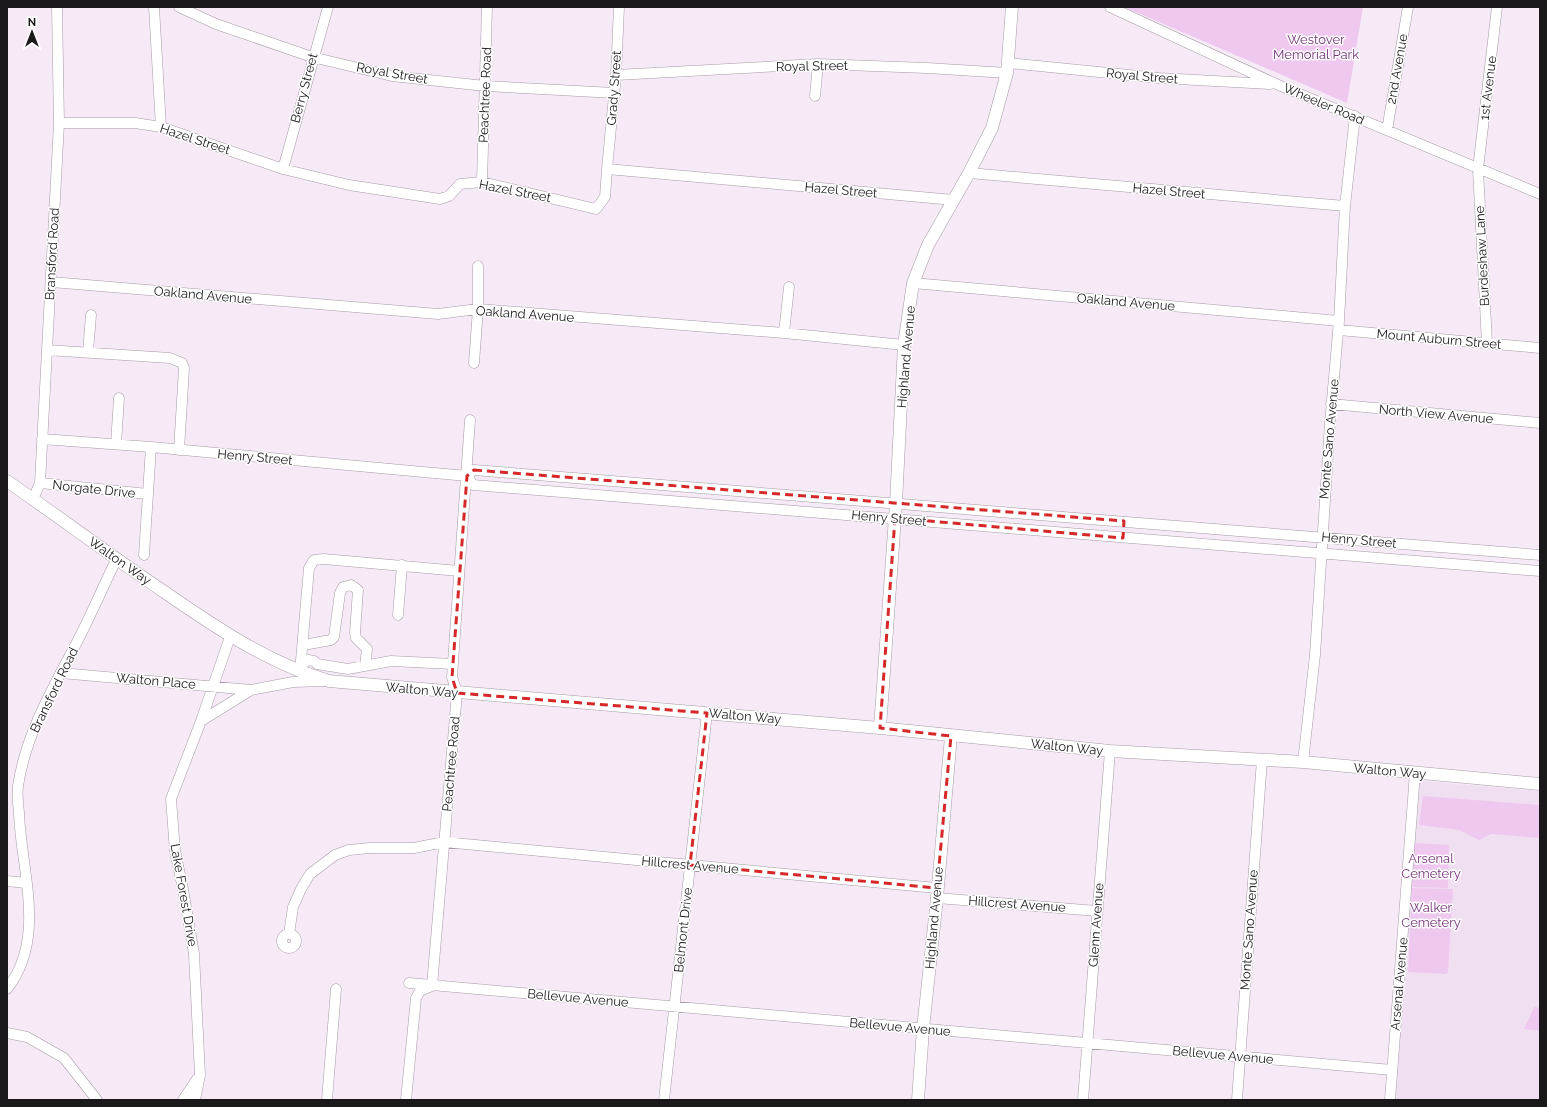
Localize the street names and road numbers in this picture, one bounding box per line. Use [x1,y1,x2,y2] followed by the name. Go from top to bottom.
[1383,32,1411,105] street label: 2nd Avenue
[476,47,494,143] street label: Peachtree Road
[604,49,624,126] street label: Grady Street
[288,51,321,124] street label: Berry Street
[1477,55,1499,121] street label: 1st Avenue
[776,58,849,74] street label: Royal Street
[355,59,429,87] street label: Royal Street
[1105,65,1179,87] street label: Royal Street
[1281,80,1367,128] street label: Wheeler Road
[158,121,233,158] street label: Hazel Street
[478,177,553,205] street label: Hazel Street
[804,179,879,201] street label: Hazel Street
[1132,180,1207,202] street label: Hazel Street
[1472,205,1492,307] street label: Burdeshaw Lane
[42,207,62,301] street label: Bransford Road
[153,283,253,307] street label: Oakland Avenue
[1076,290,1176,314] street label: Oakland Avenue
[475,303,575,325] street label: Oakland Avenue
[894,305,918,409] street label: Highland Avenue
[1376,326,1503,352] street label: Mount Auburn Street
[1316,378,1342,500] street label: Monte Sano Avenue
[1378,402,1494,427] street label: North View Avenue
[217,446,294,468] street label: Henry Street
[52,477,137,501] street label: Norgate Drive
[851,507,928,529] street label: Henry Street
[1321,529,1398,551] street label: Henry Street
[86,534,154,588] street label: Walton Way
[27,645,81,735] street label: Bransford Road
[116,670,197,692] street label: Walton Place
[385,679,459,701] street label: Walton Way
[708,705,782,727] street label: Walton Way
[439,716,463,812] street label: Peachtree Road
[1030,736,1104,758] street label: Walton Way
[1353,760,1427,782] street label: Walton Way
[168,842,200,948] street label: Lake Forest Drive
[641,853,740,877] street label: Hillcrest Avenue
[922,866,946,970] street label: Highland Avenue
[1237,869,1261,991] street label: Monte Sano Avenue
[1086,882,1106,968] street label: Glenn Avenue
[671,886,695,973] street label: Belmont Drive
[968,893,1067,915] street label: Hillcrest Avenue
[1387,936,1411,1031] street label: Arsenal Avenue
[527,986,630,1010] street label: Bellevue Avenue
[849,1015,952,1039] street label: Bellevue Avenue
[1172,1043,1275,1067] street label: Bellevue Avenue

